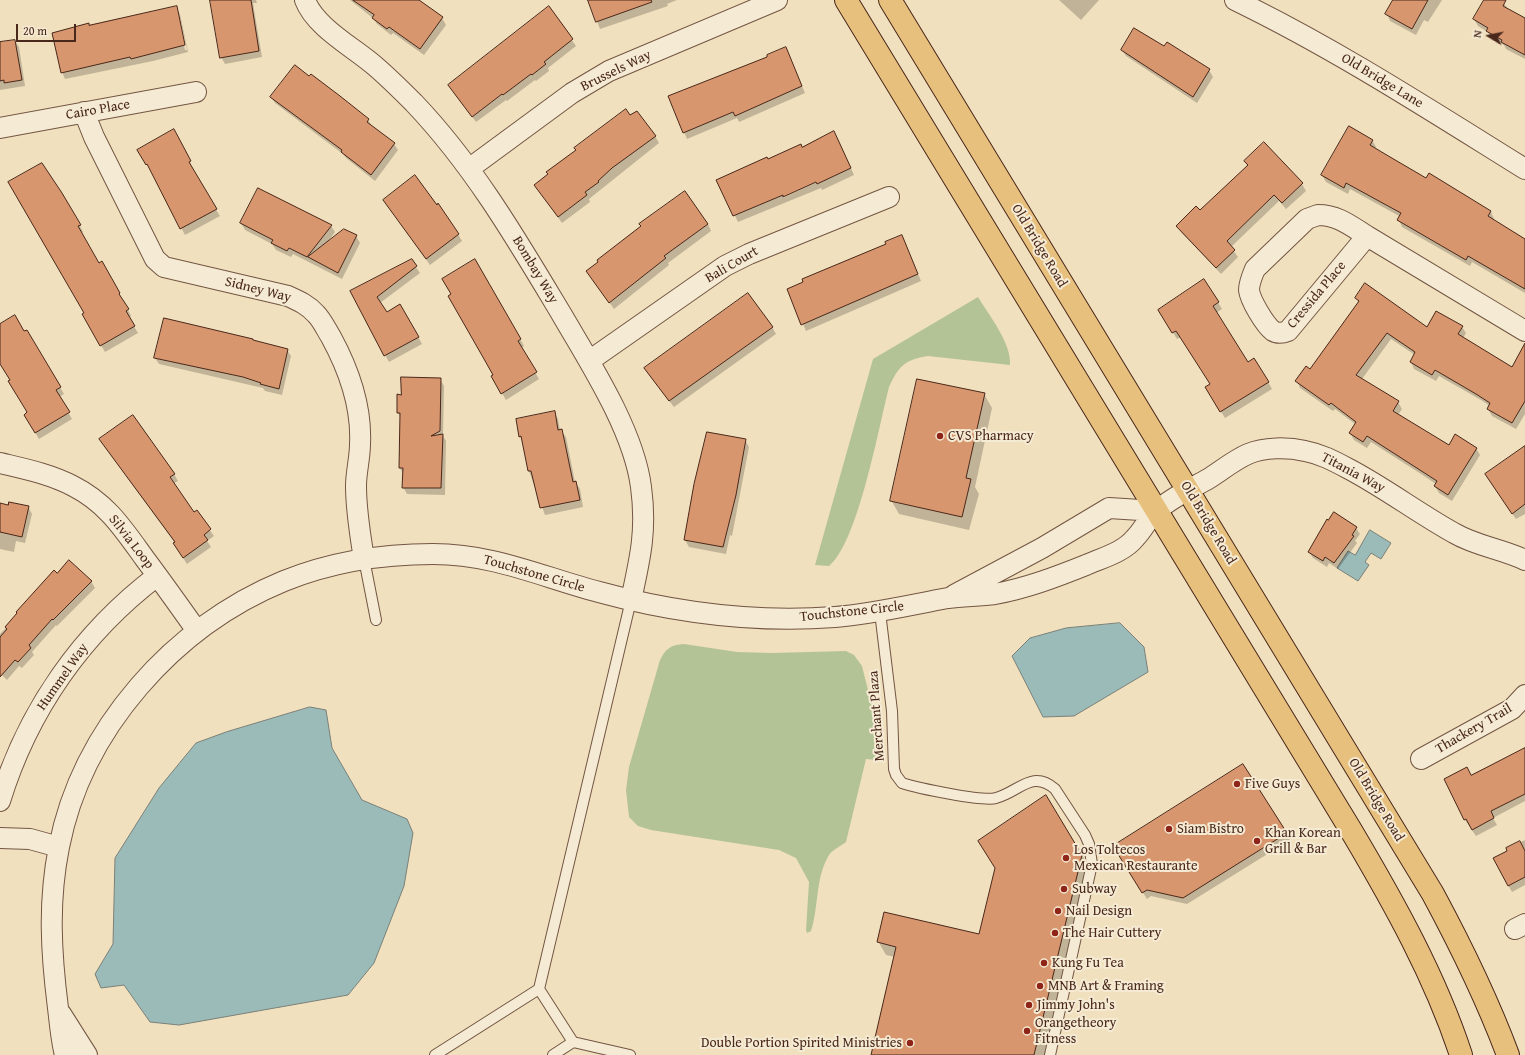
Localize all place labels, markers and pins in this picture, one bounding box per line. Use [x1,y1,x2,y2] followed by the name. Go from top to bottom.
[948,428,1034,444] place label: CVS Pharmacy
[935,431,945,441] marker: CVS Pharmacy
[1245,776,1300,792] place label: Five Guys
[1232,779,1242,789] marker: Five Guys
[1177,821,1244,837] place label: Siam Bistro
[1164,824,1174,834] marker: Siam Bistro
[1265,825,1341,858] place label: Khan Korean Grill & Bar
[1252,836,1262,846] marker: Khan Korean Grill & Bar
[1074,842,1198,874] place label: Los Toltecos Mexican Restaurante
[1061,853,1071,863] marker: Los Toltecos Mexican Restaurante
[1072,881,1117,897] place label: Subway
[1059,884,1069,894] marker: Subway
[1066,903,1132,919] place label: Nail Design
[1053,906,1063,916] marker: Nail Design
[1063,925,1161,941] place label: The Hair Cuttery
[1050,928,1060,938] marker: The Hair Cuttery
[1052,955,1124,971] place label: Kung Fu Tea
[1039,958,1049,968] marker: Kung Fu Tea
[1048,978,1164,994] place label: MNB Art & Framing
[1035,981,1045,991] marker: MNB Art & Framing
[1037,997,1115,1013] place label: Jimmy John's
[1024,1000,1034,1010] marker: Jimmy John's
[1035,1015,1116,1048] place label: Orangetheory Fitness
[1022,1026,1032,1036] marker: Orangetheory Fitness
[701,1035,902,1051] place label: Double Portion Spirited Ministries
[905,1038,915,1048] marker: Double Portion Spirited Ministries

